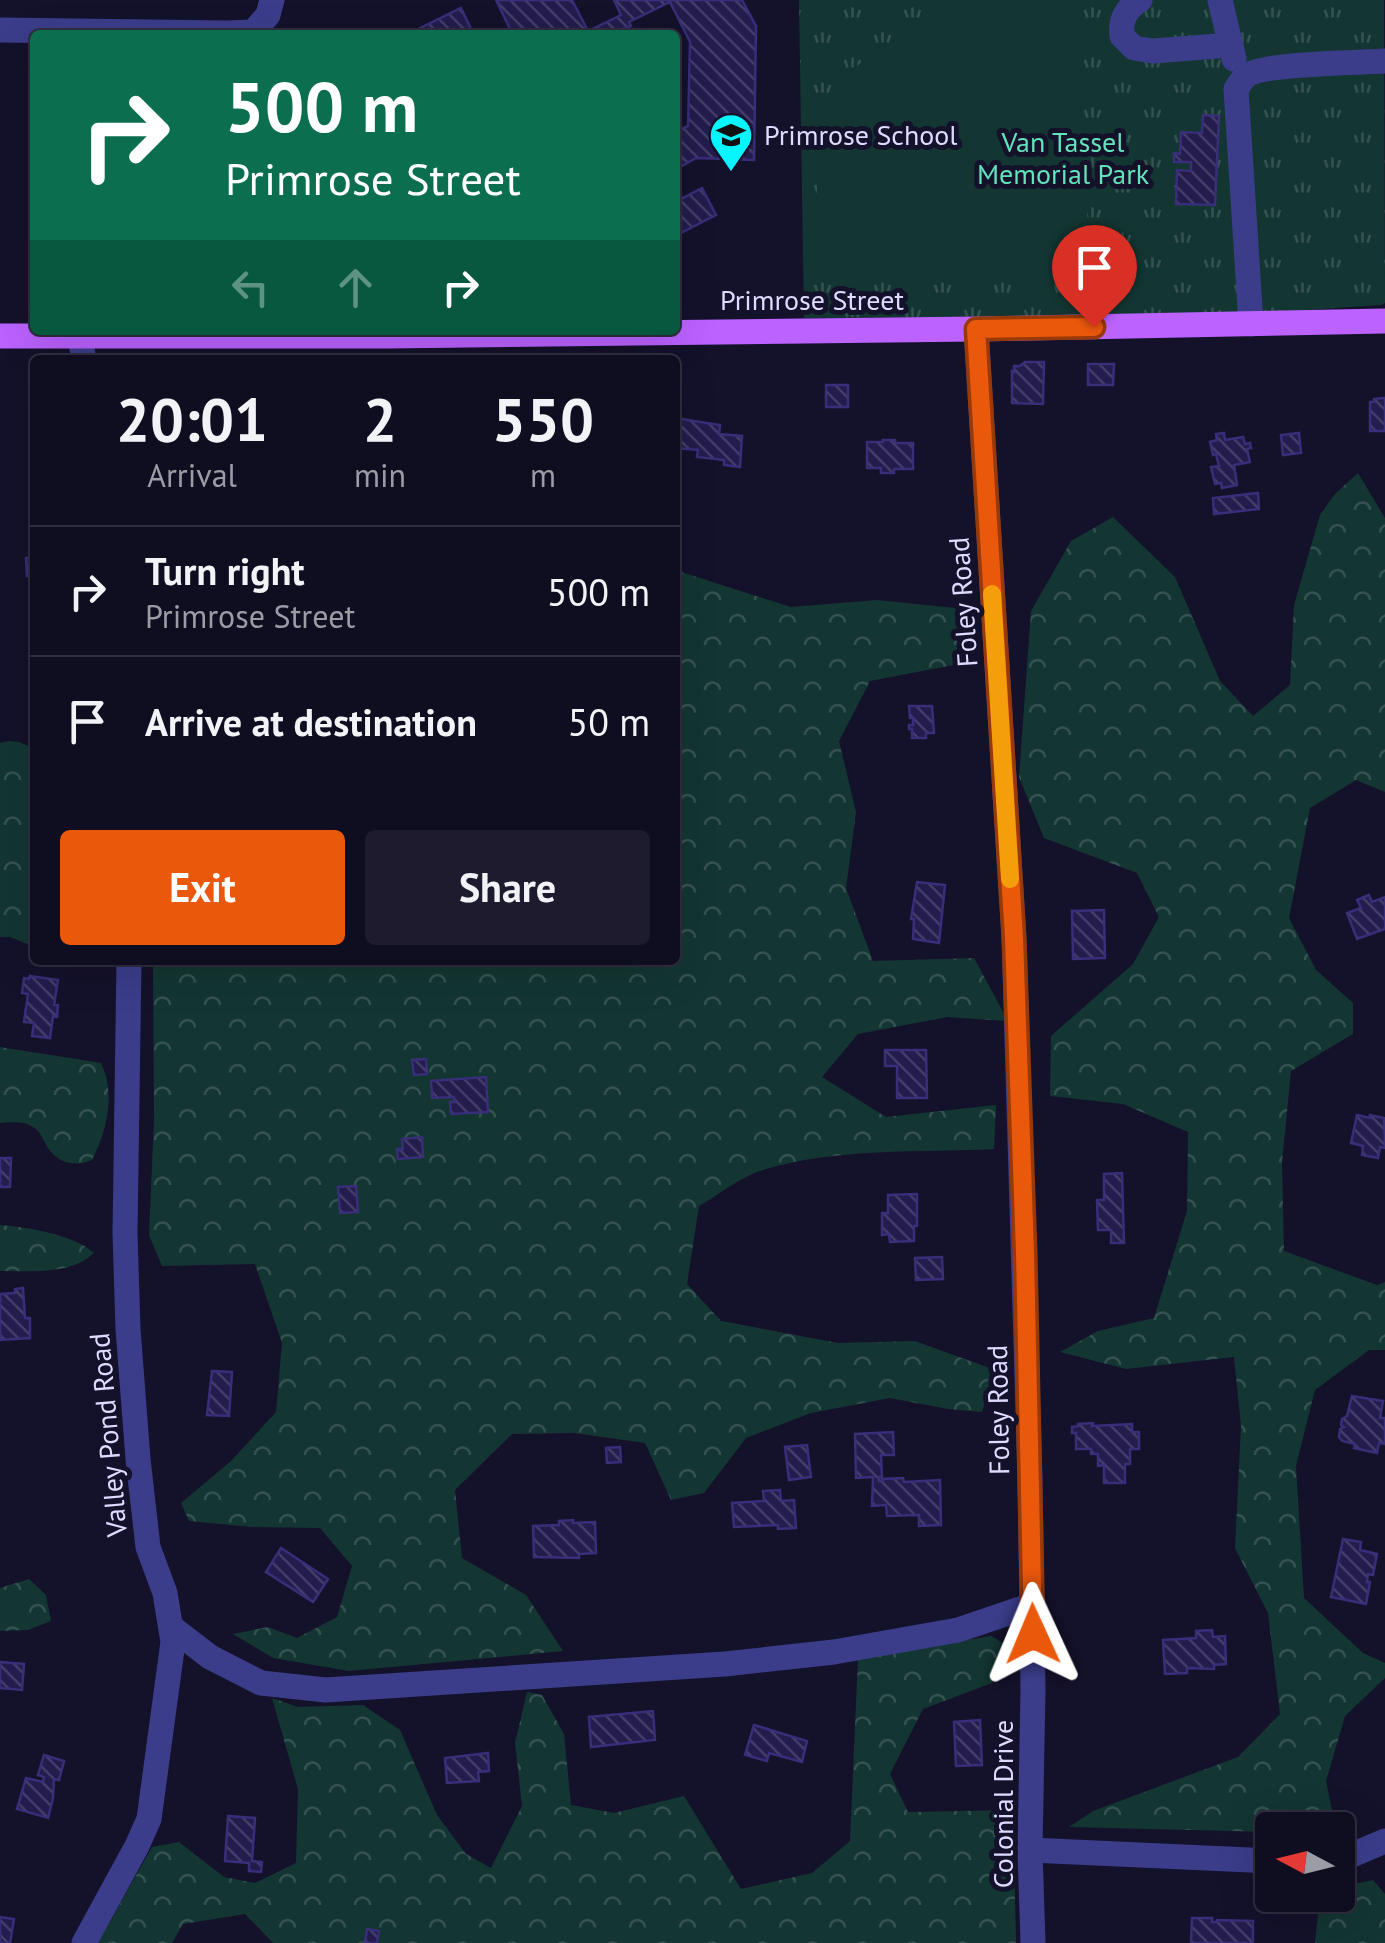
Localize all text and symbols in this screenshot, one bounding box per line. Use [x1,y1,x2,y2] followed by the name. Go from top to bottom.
[225,61,418,151] text: 500 m
[60,70,190,200] icon: right
[708,112,754,173] school or university icon: Primrose School
[764,116,957,153] place label: Primrose School
[977,123,1150,192] park label: Van Tassel Memorial Park
[225,149,521,207] text: Primrose Street
[1052,225,1137,328] pin
[1067,240,1122,295] icon: arrive
[223,260,278,315] icon: left
[328,260,383,315] icon: ahead
[433,260,488,315] icon: right
[720,281,904,318] street label: Primrose Street
[116,380,268,458] text: 20:01
[363,380,397,458] text: 2
[492,380,594,458] text: 550
[147,454,237,496] text: Arrival
[354,454,406,496] text: min
[530,454,556,496] text: m
[940,536,985,668] street label: Foley Road
[145,546,305,595] text: Turn right
[60,564,115,619] icon: right
[547,567,650,616] text: 500 m
[145,595,355,637] text: Primrose Street
[60,694,115,749] icon: arrive
[145,697,477,746] text: Arrive at destination
[568,697,650,746] text: 50 m
[60,830,345,945] button: Exit
[365,830,650,945] button: Share
[80,1331,135,1540] street label: Valley Pond Road
[978,1345,1017,1475] street label: Foley Road
[981,1582,1085,1686] position arrow
[984,1720,1021,1888] street label: Colonial Drive
[1255,1812,1355,1912] north arrow
[1255,1812,1355,1912] map controls

